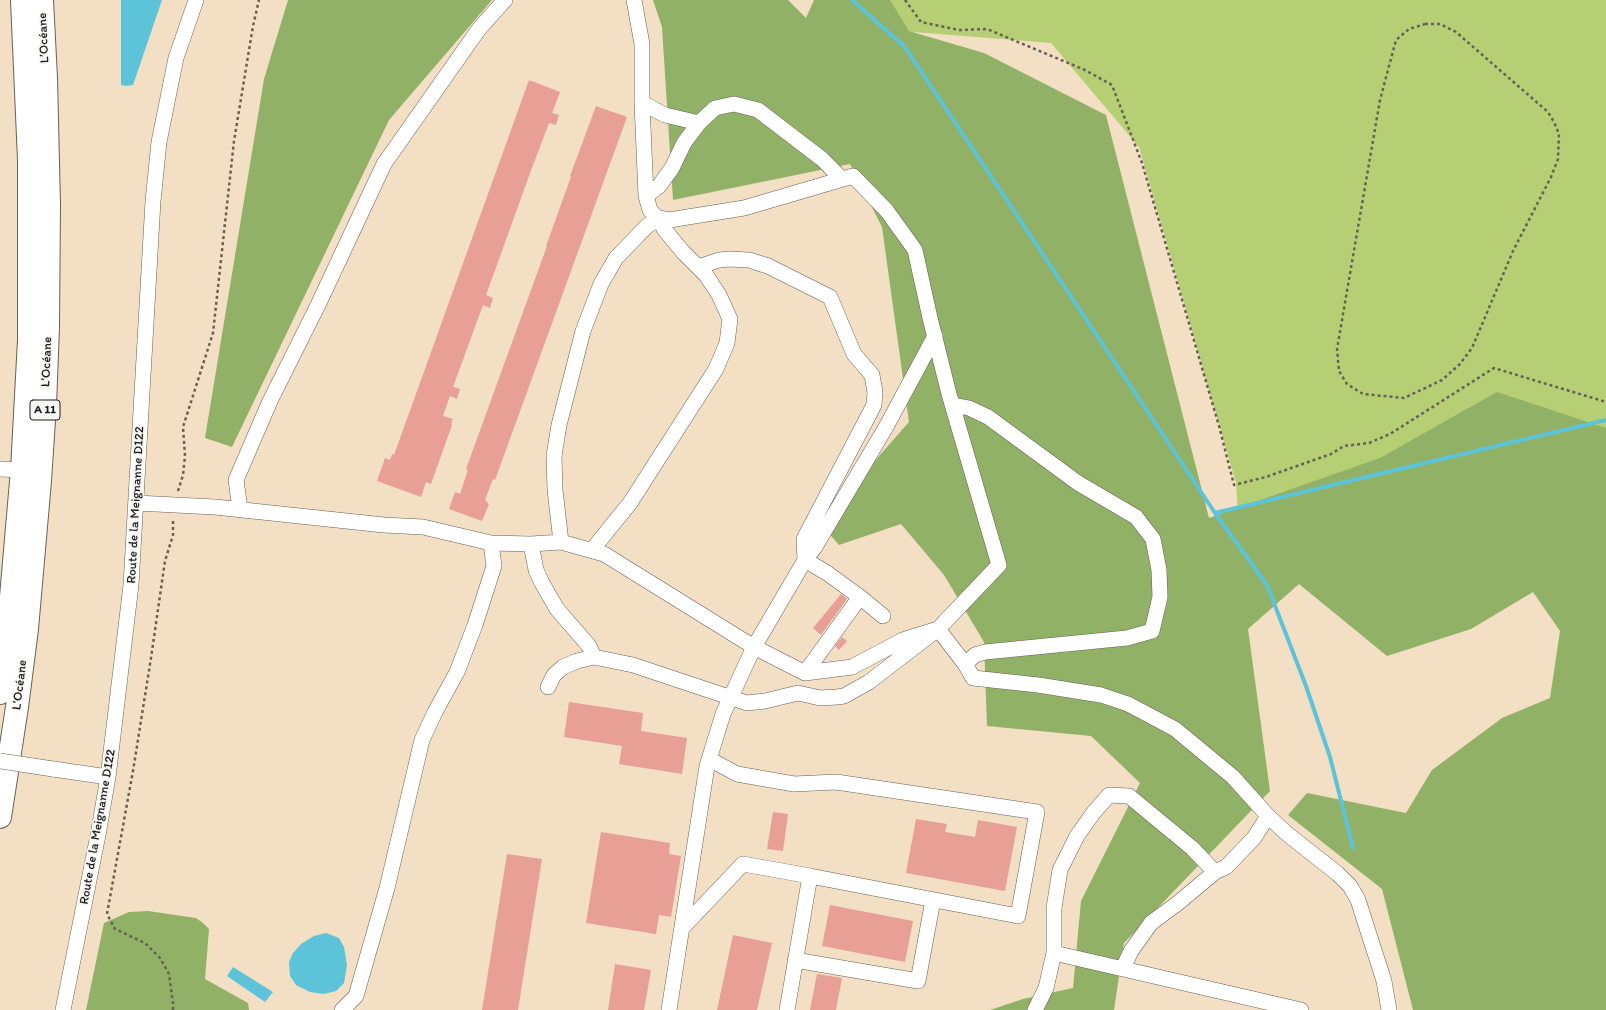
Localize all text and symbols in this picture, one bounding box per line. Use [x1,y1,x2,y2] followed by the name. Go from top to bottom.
[35,12,53,64] street label: L’Océane
[38,336,56,388] street label: L’Océane
[30,400,60,420] road number: A 11
[124,426,148,584] street label: Route de la Meignanne D122
[9,659,31,711] street label: L’Océane
[77,748,119,906] street label: Route de la Meignanne D122

